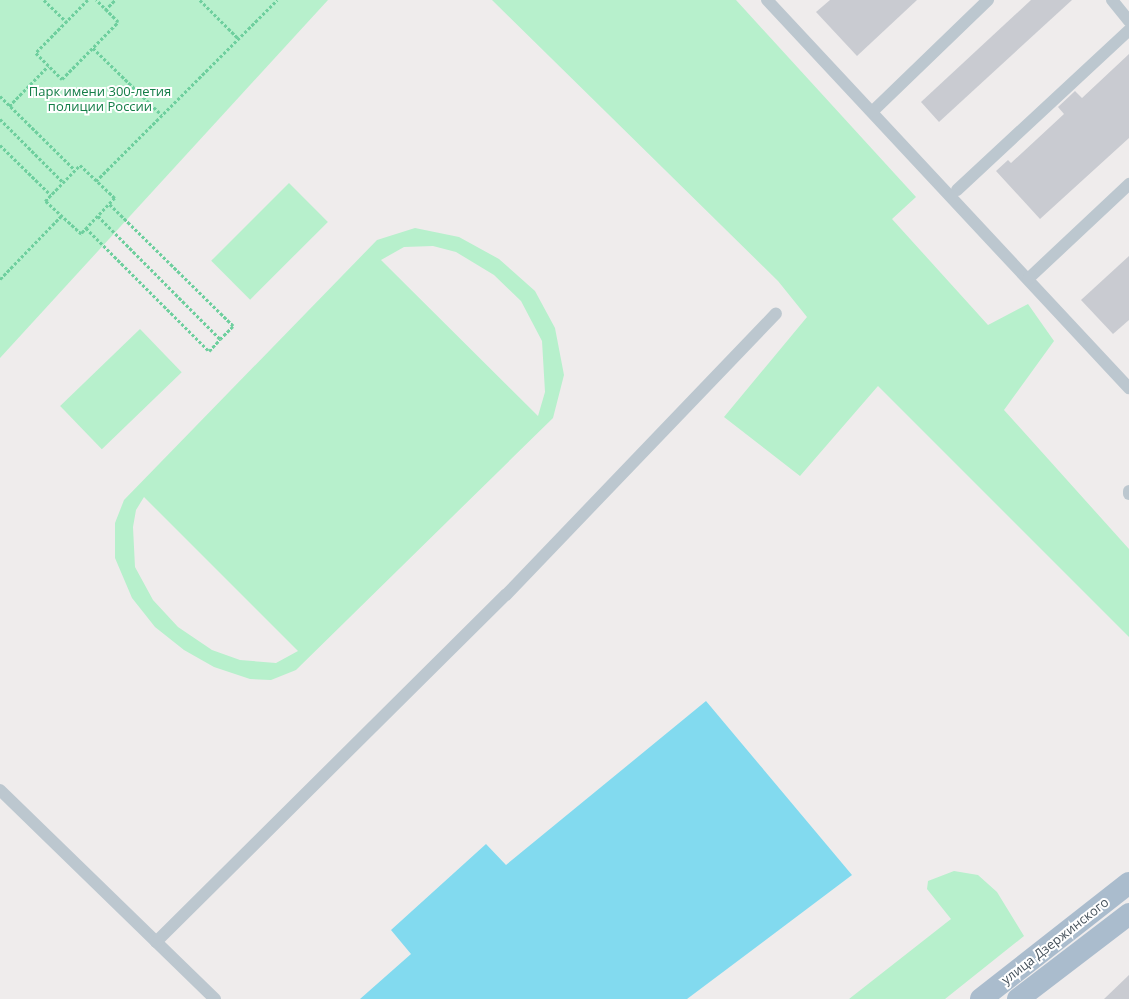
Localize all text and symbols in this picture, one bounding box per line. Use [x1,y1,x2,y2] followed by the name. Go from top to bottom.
[29,84,171,115] park label: Парк имени 300-летия полиции России
[998,894,1112,988] street label: улица Дзержинского

